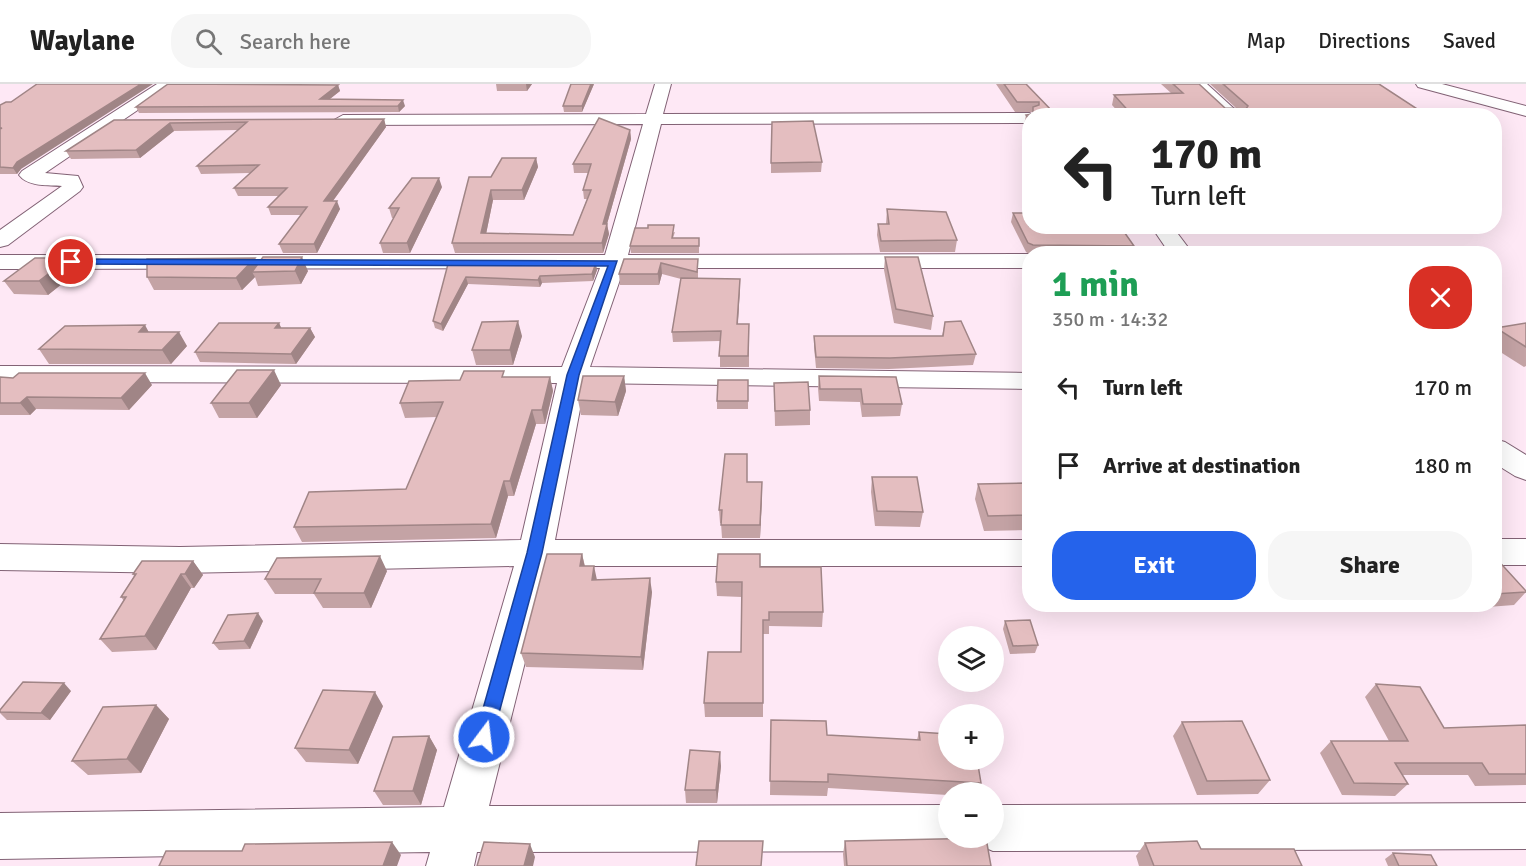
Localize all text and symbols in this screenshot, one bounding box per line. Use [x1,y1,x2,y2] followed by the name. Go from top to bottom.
[171,14,591,68] search box
[30,24,135,58] text: Waylane
[192,25,225,58] icon: search
[240,28,351,55] text: Search here
[1247,28,1285,54] text: Map
[1318,28,1410,54] text: Directions
[1443,28,1496,54] text: Saved
[1151,129,1262,180] text: 170 m
[1052,132,1130,210] icon: left
[1151,180,1246,213] text: Turn left
[45,236,96,287] pin
[54,245,87,278] icon: arrive
[1052,262,1139,307] text: 1 min
[1409,266,1472,329] button: close
[1052,307,1168,332] text: 350 m · 14:32
[1052,371,1085,404] icon: left
[1103,374,1183,401] text: Turn left
[1414,374,1472,401] text: 170 m
[1052,449,1085,482] icon: arrive
[1103,452,1300,479] text: Arrive at destination
[1414,452,1472,479] text: 180 m
[1052,531,1256,600] button: Exit
[1268,531,1472,600] button: Share
[938,626,1004,848] map controls
[938,626,1004,692] button: layers
[938,704,1004,770] button: +
[452,705,516,769] position arrow
[938,782,1004,848] button: −

